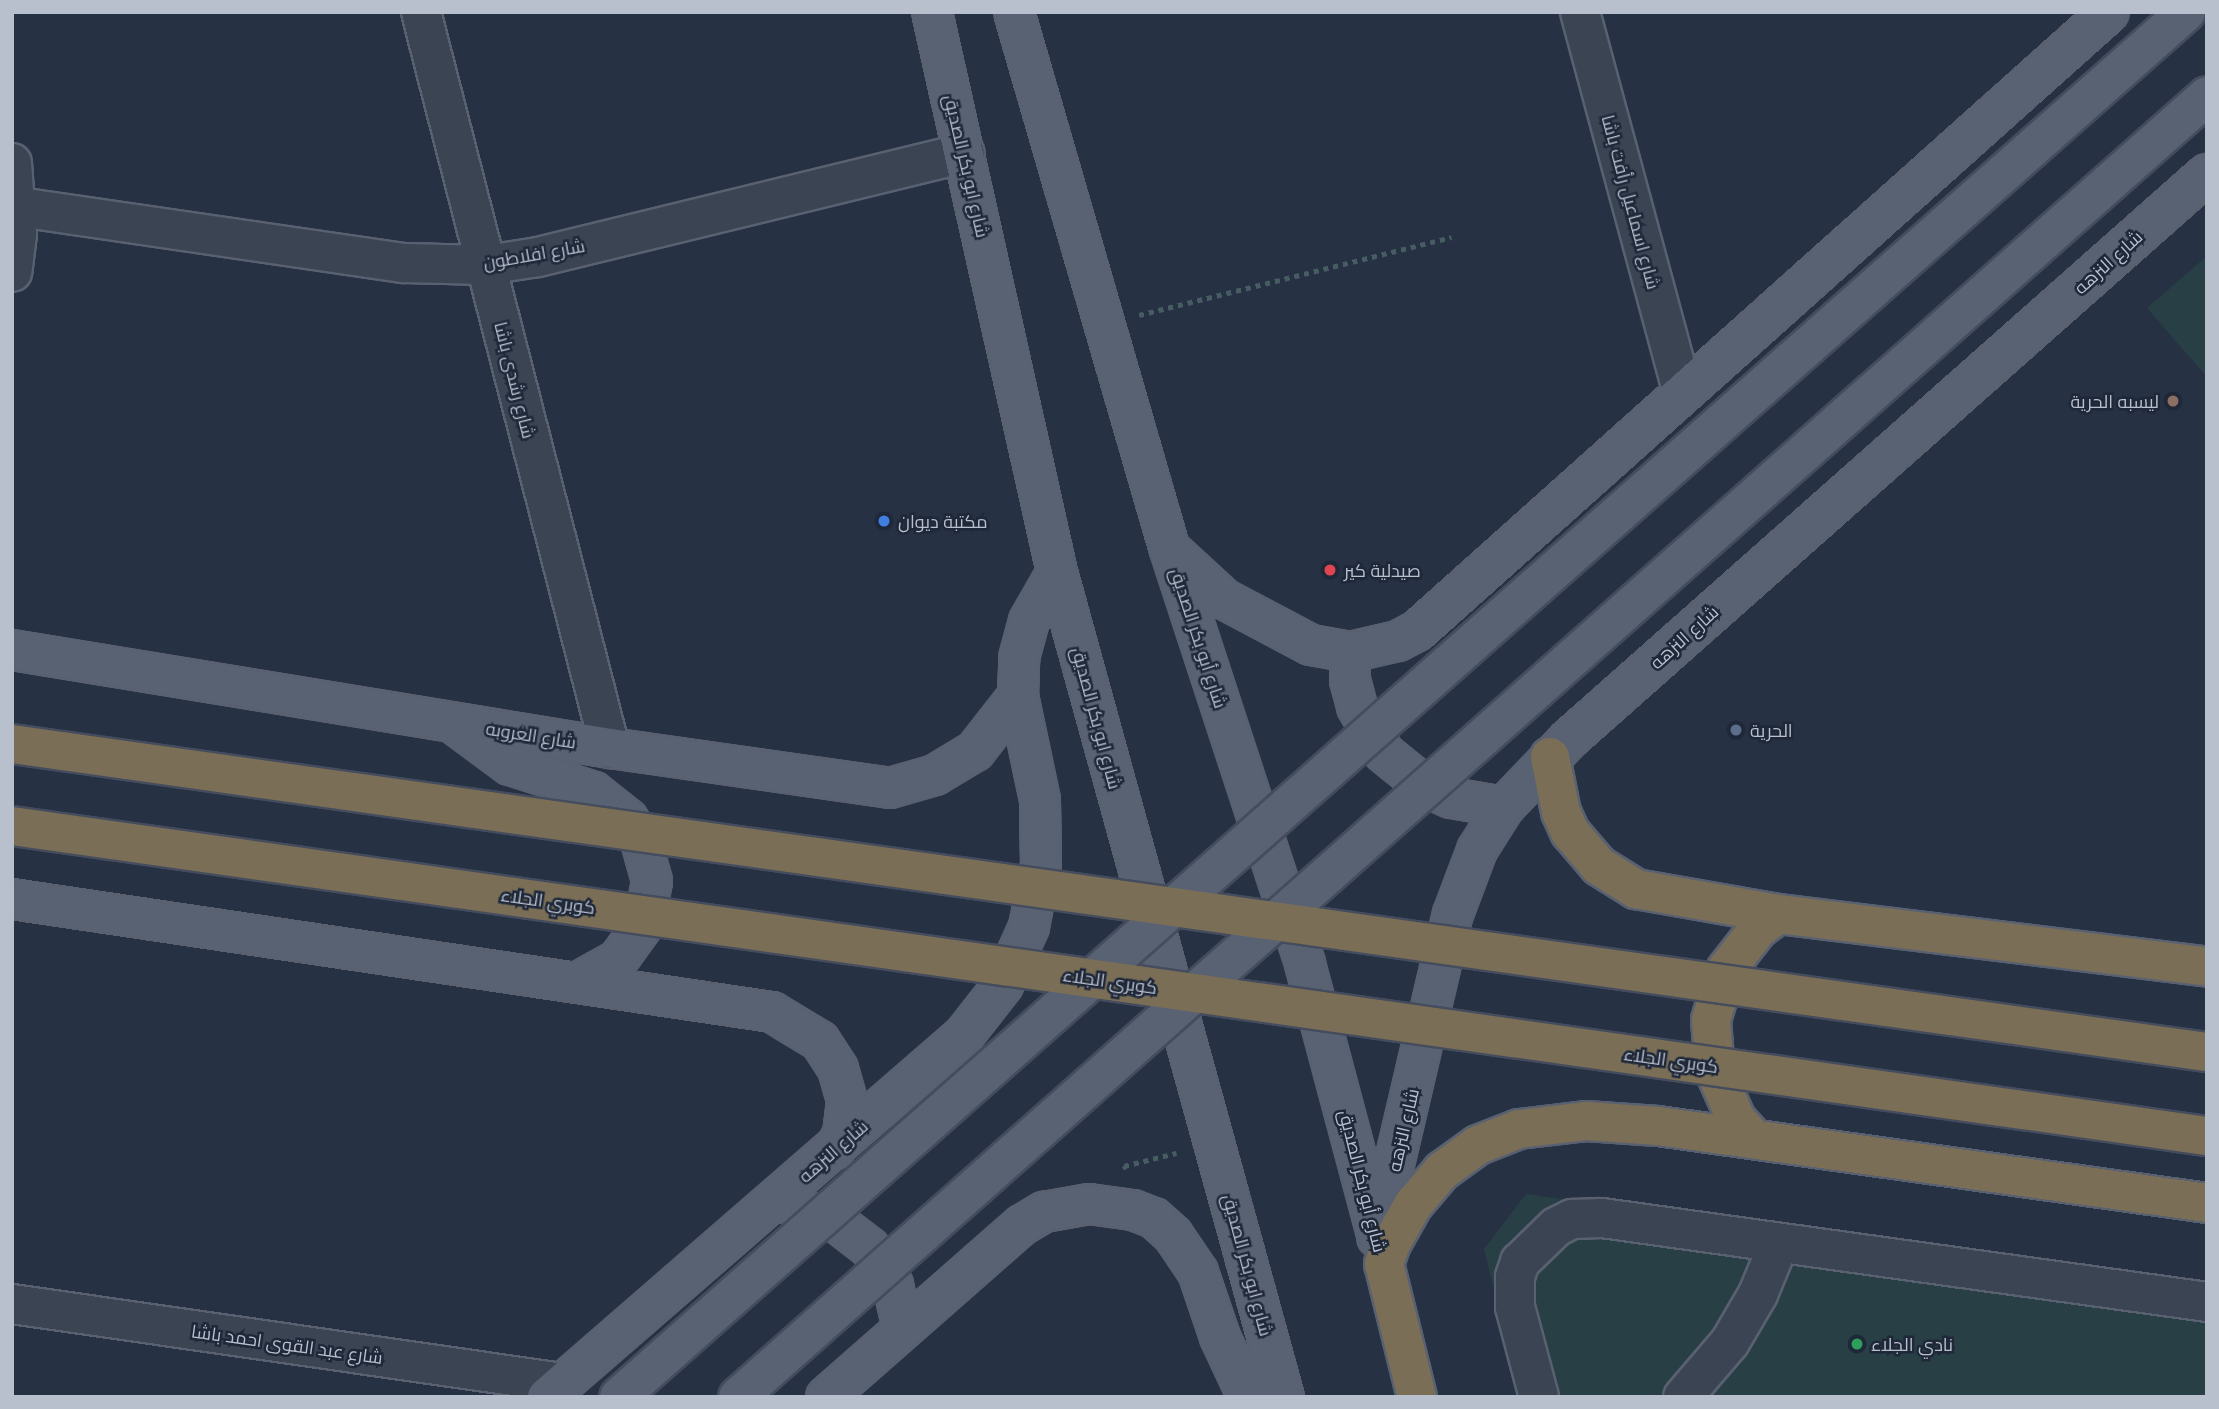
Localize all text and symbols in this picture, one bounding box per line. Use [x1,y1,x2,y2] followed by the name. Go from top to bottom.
[940,92,994,240] street label: شارع ابو بكر الصديق
[1597,112,1665,292] street label: شارع اسماعيل رأفت باشا
[2069,226,2147,298] street label: شارع النزهه
[481,234,587,274] street label: شارع افلاطون
[490,319,540,441] street label: شارع رشدى باشا
[2070,390,2159,412] place label: ليسبه الحرية
[2165,393,2181,409] marker: ليسبه الحرية
[898,510,988,532] place label: مكتبة ديوان
[876,513,892,529] marker: مكتبة ديوان
[1344,559,1421,581] place label: صيدلية كير
[1322,562,1338,578] marker: صيدلية كير
[1166,565,1232,711] street label: شارع أبو بكر الصديق
[1645,601,1723,673] street label: شارع النزهه
[1068,645,1126,791] street label: شارع ابو بكر الصديق
[484,717,578,753] street label: شارع العروبه
[1750,719,1793,741] place label: الحرية
[1728,722,1744,738] marker: الحرية
[499,884,597,918] street label: كوبري الجلاء
[1061,964,1159,998] street label: كوبري الجلاء
[1622,1043,1720,1077] street label: كوبري الجلاء
[1383,1086,1423,1174] street label: شارع النزهه
[1335,1107,1391,1255] street label: شارع أبو بكر الصديق
[794,1115,872,1187] street label: شارع النزهه
[1219,1192,1277,1338] street label: شارع ابو بكر الصديق
[190,1320,384,1368] street label: شارع عبد القوى احمد باشا
[1871,1333,1953,1355] place label: نادي الجلاء
[1849,1336,1865,1352] marker: نادي الجلاء

